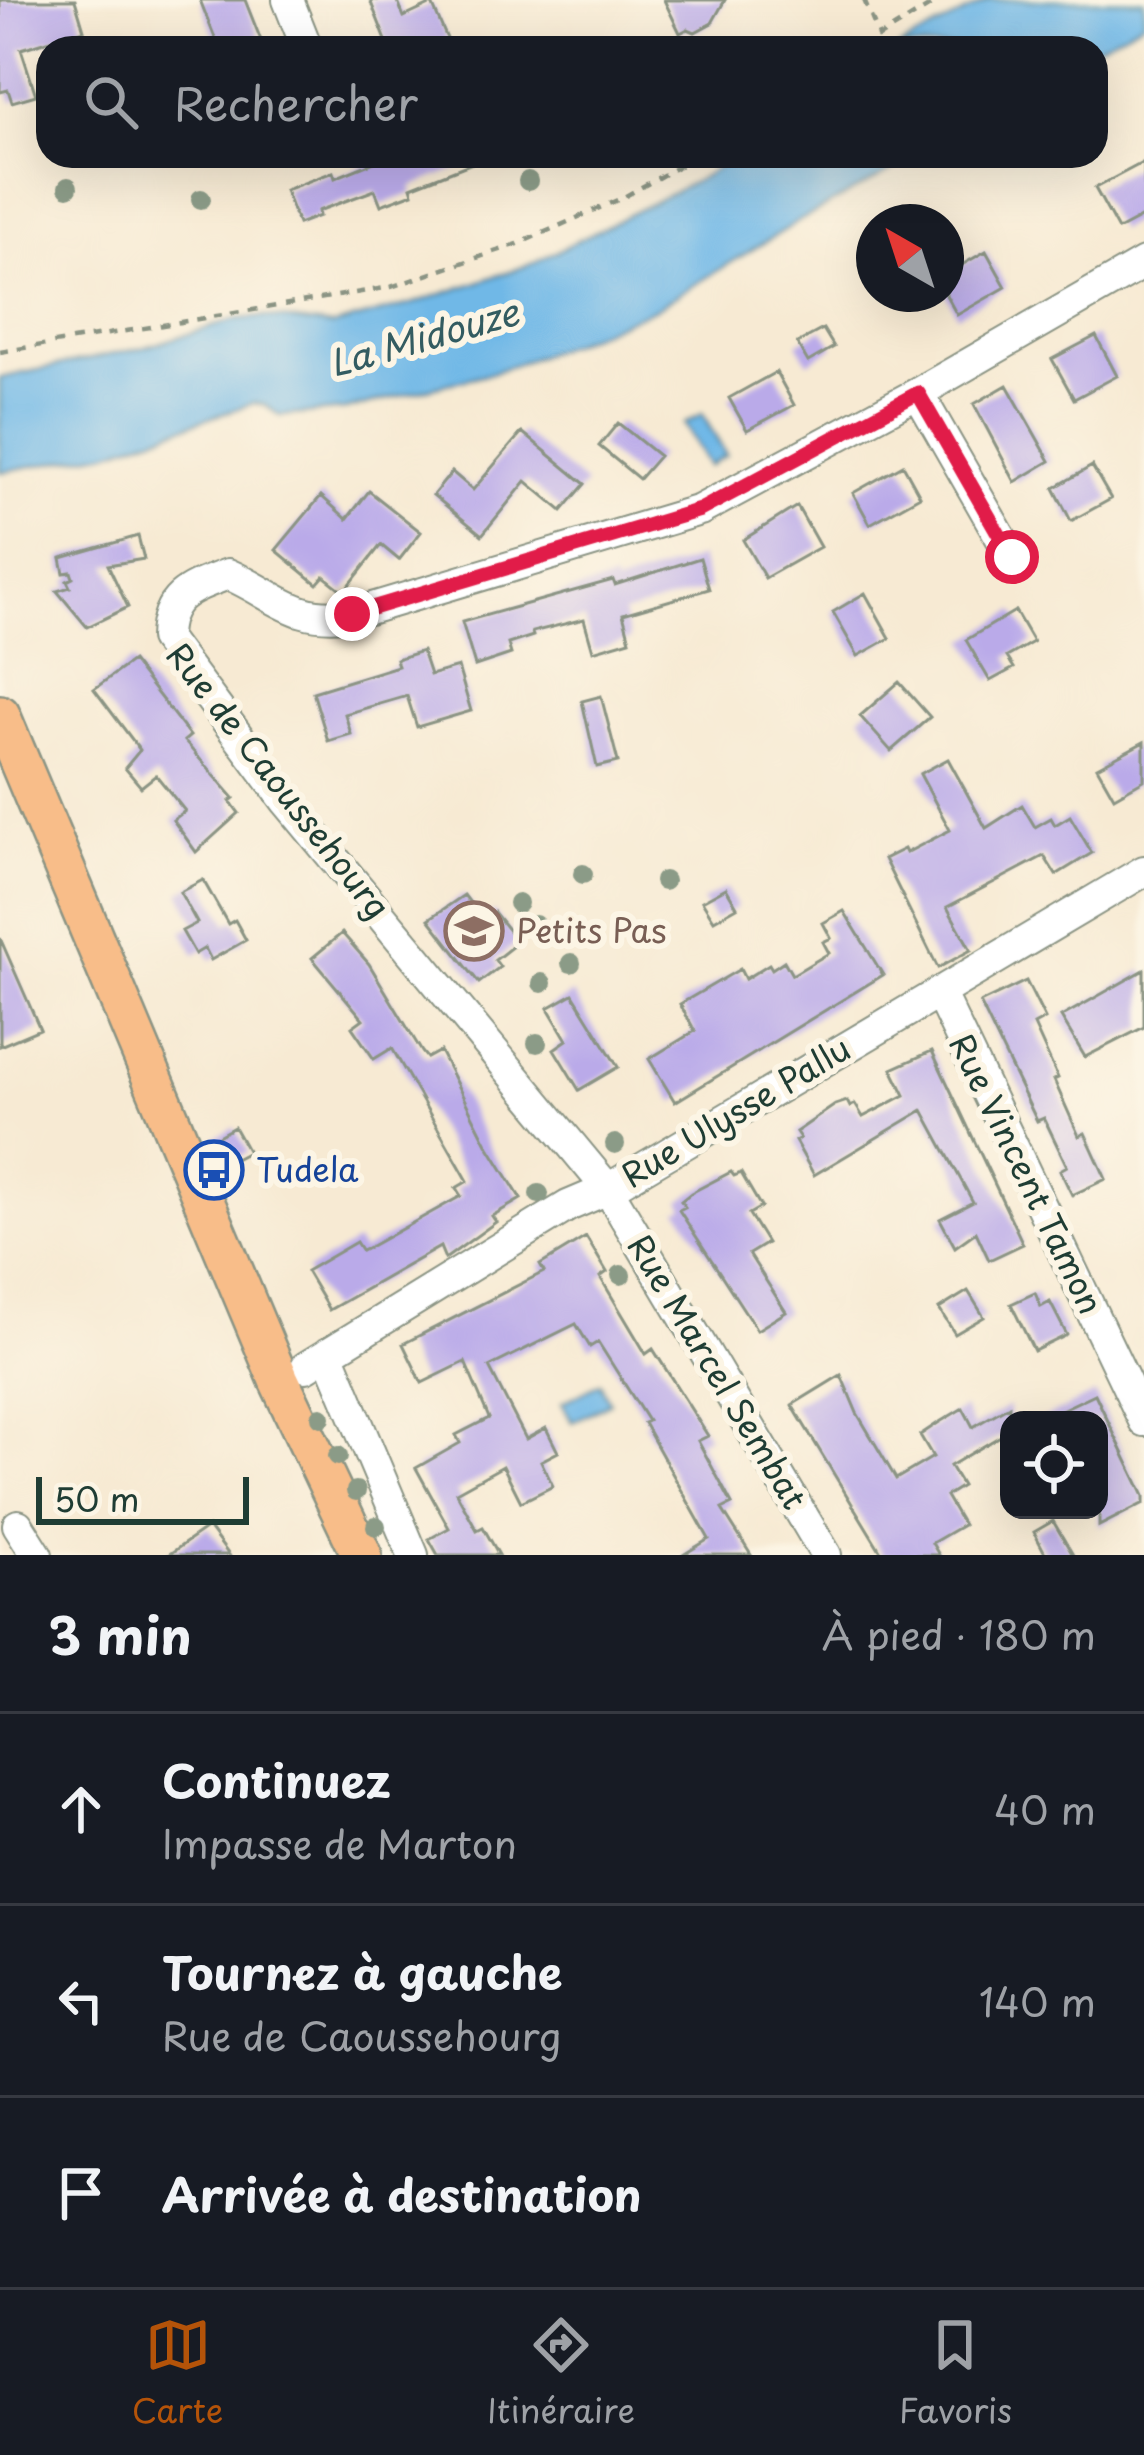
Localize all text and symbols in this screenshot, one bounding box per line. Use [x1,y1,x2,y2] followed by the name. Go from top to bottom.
[36,36,1108,168] search box
[174,68,418,136] text: Rechercher
[78,69,144,135] icon: search
[856,204,964,312] north arrow
[322,283,526,389] water label: La Midouze
[985,530,1039,584] route start
[325,587,379,641] route end
[156,631,403,928] street label: Rue de Caoussehourg
[443,900,505,962] school or university icon: Petits Pas
[516,904,666,954] place label: Petits Pas
[611,1022,859,1198] street label: Rue Ulysse Pallu
[938,1025,1117,1322] street label: Rue Vincent Tamon
[183,1139,245,1201] bus stop icon: Tudela
[256,1143,359,1193] place label: Tudela
[617,1224,821,1518] street label: Rue Marcel Sembat
[1000,1411,1108,1519] map controls
[1000,1411,1108,1519] button: locate
[36,1471,249,1524] scale bar
[54,1473,140,1523] text: 50 m
[48,1595,192,1672] text: 3 min
[822,1604,1096,1663] text: À pied · 180 m
[162,1745,391,1813] text: Continuez
[48,1776,114,1842] icon: ahead
[994,1779,1096,1838] text: 40 m
[162,1813,517,1872] text: Impasse de Marton
[162,1937,563,2005] text: Tournez à gauche
[48,1968,114,2034] icon: left
[979,1971,1096,2030] text: 140 m
[162,2005,561,2064] text: Rue de Caoussehourg
[162,2159,642,2227] text: Arrivée à destination
[48,2160,114,2226] icon: arrive
[132,2312,223,2434] tab: Carte
[487,2312,635,2434] tab: Itinéraire
[899,2312,1012,2434] tab: Favoris

